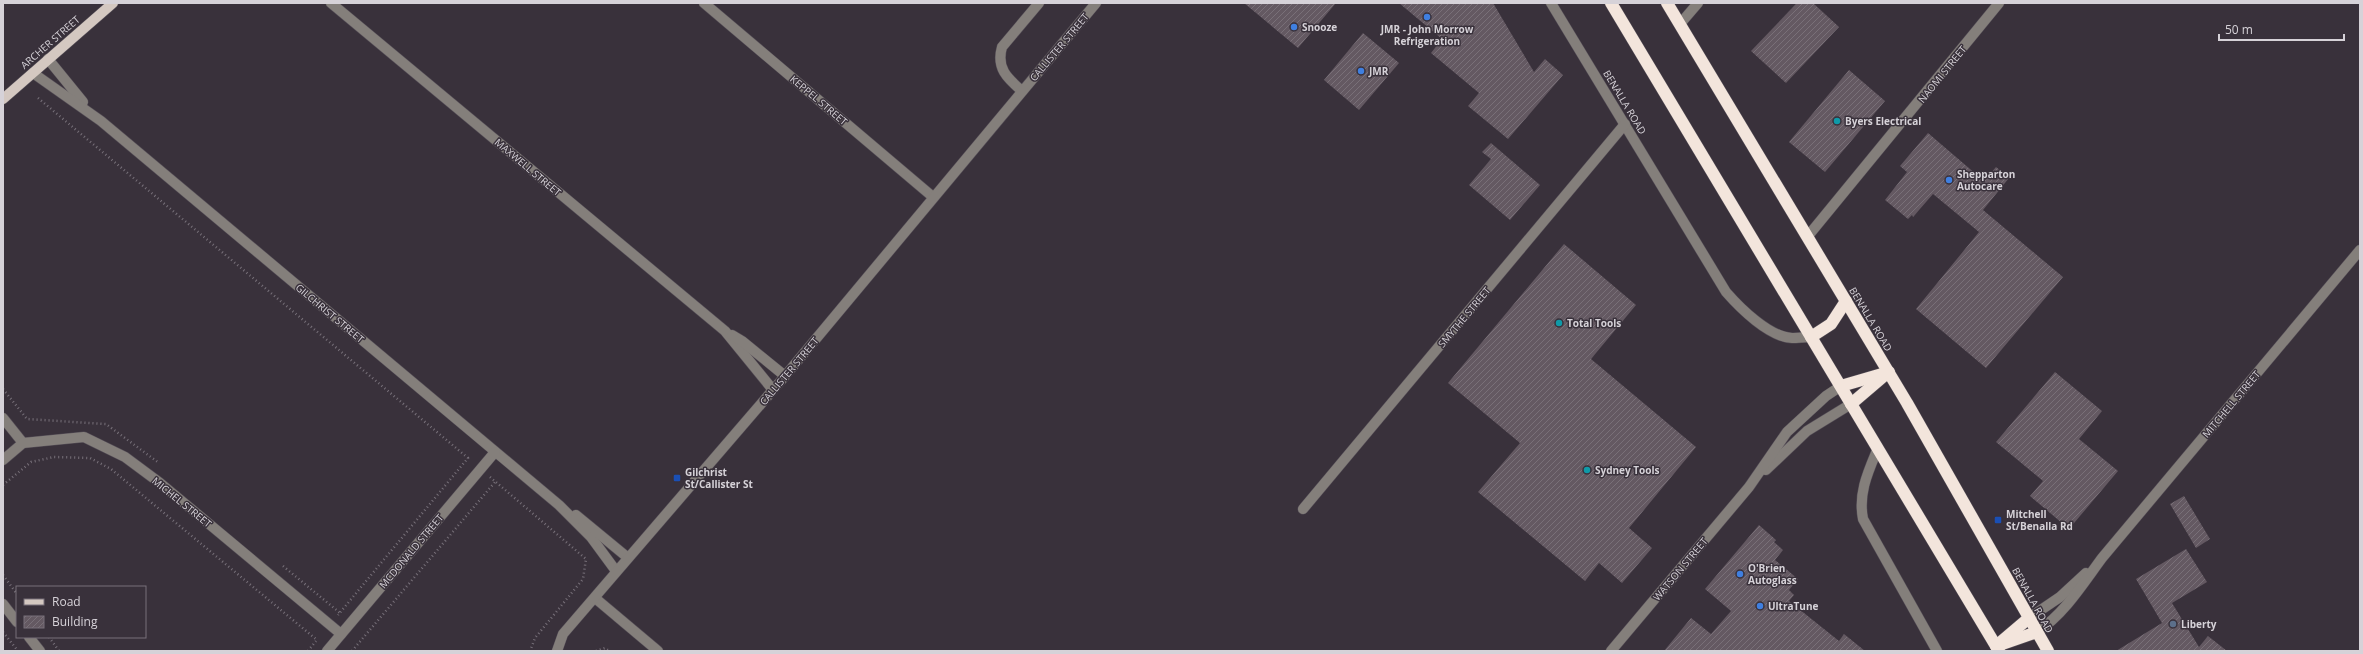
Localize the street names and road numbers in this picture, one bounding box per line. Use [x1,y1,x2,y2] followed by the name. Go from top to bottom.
[1026,10,1092,84] street label: CALLISTER STREET
[17,12,83,72] street label: ARCHER STREET
[1915,42,1970,106] street label: NAOMI STREET
[1600,67,1650,137] street label: BENALLA ROAD
[787,72,851,128] street label: KEPPEL STREET
[492,135,565,199] street label: MAXWELL STREET
[293,280,368,346] street label: GILCHRIST STREET
[1435,283,1494,350] street label: SMYTHE STREET
[1846,284,1896,354] street label: BENALLA ROAD
[756,334,822,408] street label: CALLISTER STREET
[2199,367,2263,440] street label: MITCHELL STREET
[149,474,215,531] street label: MICHEL STREET
[376,510,447,591] street label: MCDONALD STREET
[1649,534,1711,603] street label: WATSON STREET
[2009,565,2057,635] street label: BENALLA ROAD

